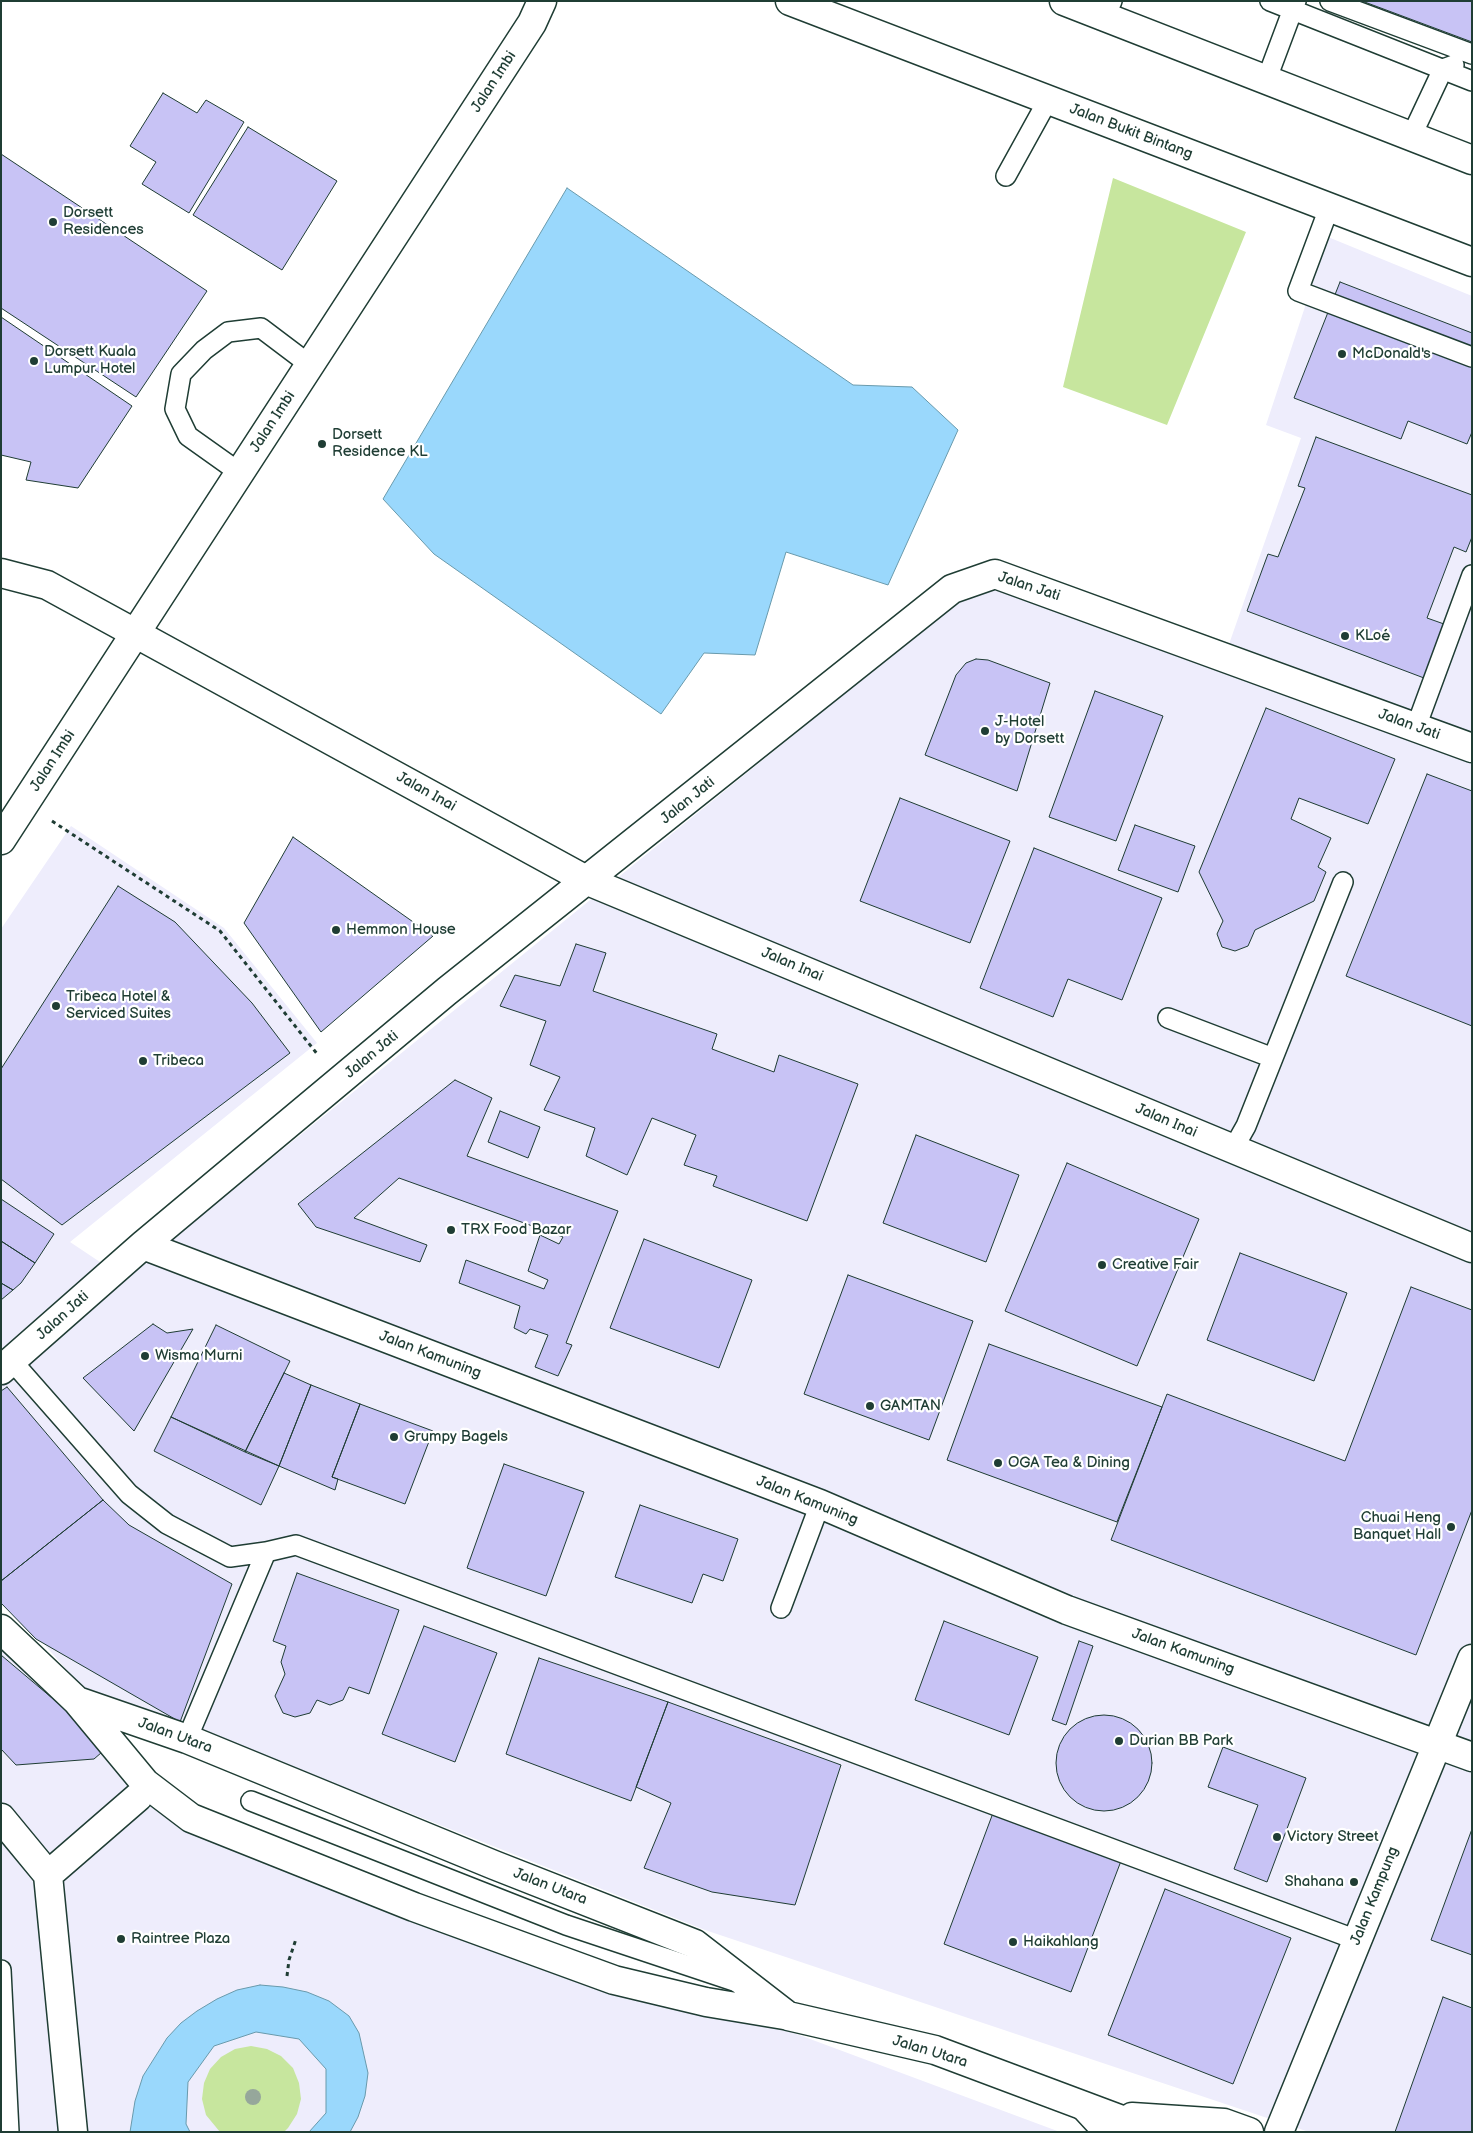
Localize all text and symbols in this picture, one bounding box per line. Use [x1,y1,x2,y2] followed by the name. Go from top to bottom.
[468,48,520,116] street label: Jalan Imbi
[1067,100,1195,164] street label: Jalan Bukit Bintang
[63,204,144,239] place label: Dorsett Residences
[47,216,59,228] marker: Dorsett Residences
[44,343,136,378] place label: Dorsett Kuala Lumpur Hotel
[1352,345,1431,363] place label: McDonald's
[1336,348,1348,360] marker: McDonald's
[28,355,40,367] marker: Dorsett Kuala Lumpur Hotel
[247,388,299,456] street label: Jalan Imbi
[332,426,428,461] place label: Dorsett Residence KL
[316,438,328,450] marker: Dorsett Residence KL
[996,568,1062,606] street label: Jalan Jati
[1355,627,1390,645] place label: KLoé
[1339,630,1351,642] marker: KLoé
[1376,706,1442,744] street label: Jalan Jati
[995,713,1064,748] place label: J-Hotel by Dorsett
[979,725,991,737] marker: J-Hotel by Dorsett
[27,727,79,795] street label: Jalan Imbi
[393,768,459,816] street label: Jalan Inai
[657,774,719,828] street label: Jalan Jati
[346,921,456,939] place label: Hemmon House
[330,924,342,936] marker: Hemmon House
[758,944,826,986] street label: Jalan Inai
[66,988,171,1023] place label: Tribeca Hotel & Serviced Suites
[50,1000,62,1012] marker: Tribeca Hotel & Serviced Suites
[342,1027,402,1083] street label: Jalan Jati
[153,1052,204,1070] place label: Tribeca
[137,1055,149,1067] marker: Tribeca
[1132,1100,1200,1142] street label: Jalan Inai
[461,1221,571,1239] place label: TRX Food Bazar
[445,1224,457,1236] marker: TRX Food Bazar
[1112,1256,1199,1274] place label: Creative Fair
[1096,1259,1108,1271] marker: Creative Fair
[33,1288,93,1344] street label: Jalan Jati
[376,1327,484,1383] street label: Jalan Kamuning
[155,1347,243,1365] place label: Wisma Murni
[139,1350,151,1362] marker: Wisma Murni
[880,1397,941,1415] place label: GAMTAN
[864,1400,876,1412] marker: GAMTAN
[404,1428,508,1446] place label: Grumpy Bagels
[388,1431,400,1443] marker: Grumpy Bagels
[1008,1454,1130,1472] place label: OGA Tea & Dining
[992,1457,1004,1469] marker: OGA Tea & Dining
[754,1472,860,1530] street label: Jalan Kamuning
[1353,1509,1441,1544] place label: Chuai Heng Banquet Hall
[1445,1521,1457,1533] marker: Chuai Heng Banquet Hall
[1129,1625,1237,1679] street label: Jalan Kamuning
[136,1714,214,1758] street label: Jalan Utara
[1129,1732,1233,1750] place label: Durian BB Park
[1113,1735,1125,1747] marker: Durian BB Park
[1287,1828,1379,1846] place label: Victory Street
[1271,1831,1283,1843] marker: Victory Street
[1347,1844,1403,1948] street label: Jalan Kampung
[511,1865,589,1909] street label: Jalan Utara
[1284,1873,1344,1891] place label: Shahana
[1348,1876,1360,1888] marker: Shahana
[131,1930,230,1948] place label: Raintree Plaza
[115,1933,127,1945] marker: Raintree Plaza
[1023,1933,1099,1951] place label: Haikahlang
[1007,1936,1019,1948] marker: Haikahlang
[890,2032,970,2072] street label: Jalan Utara

